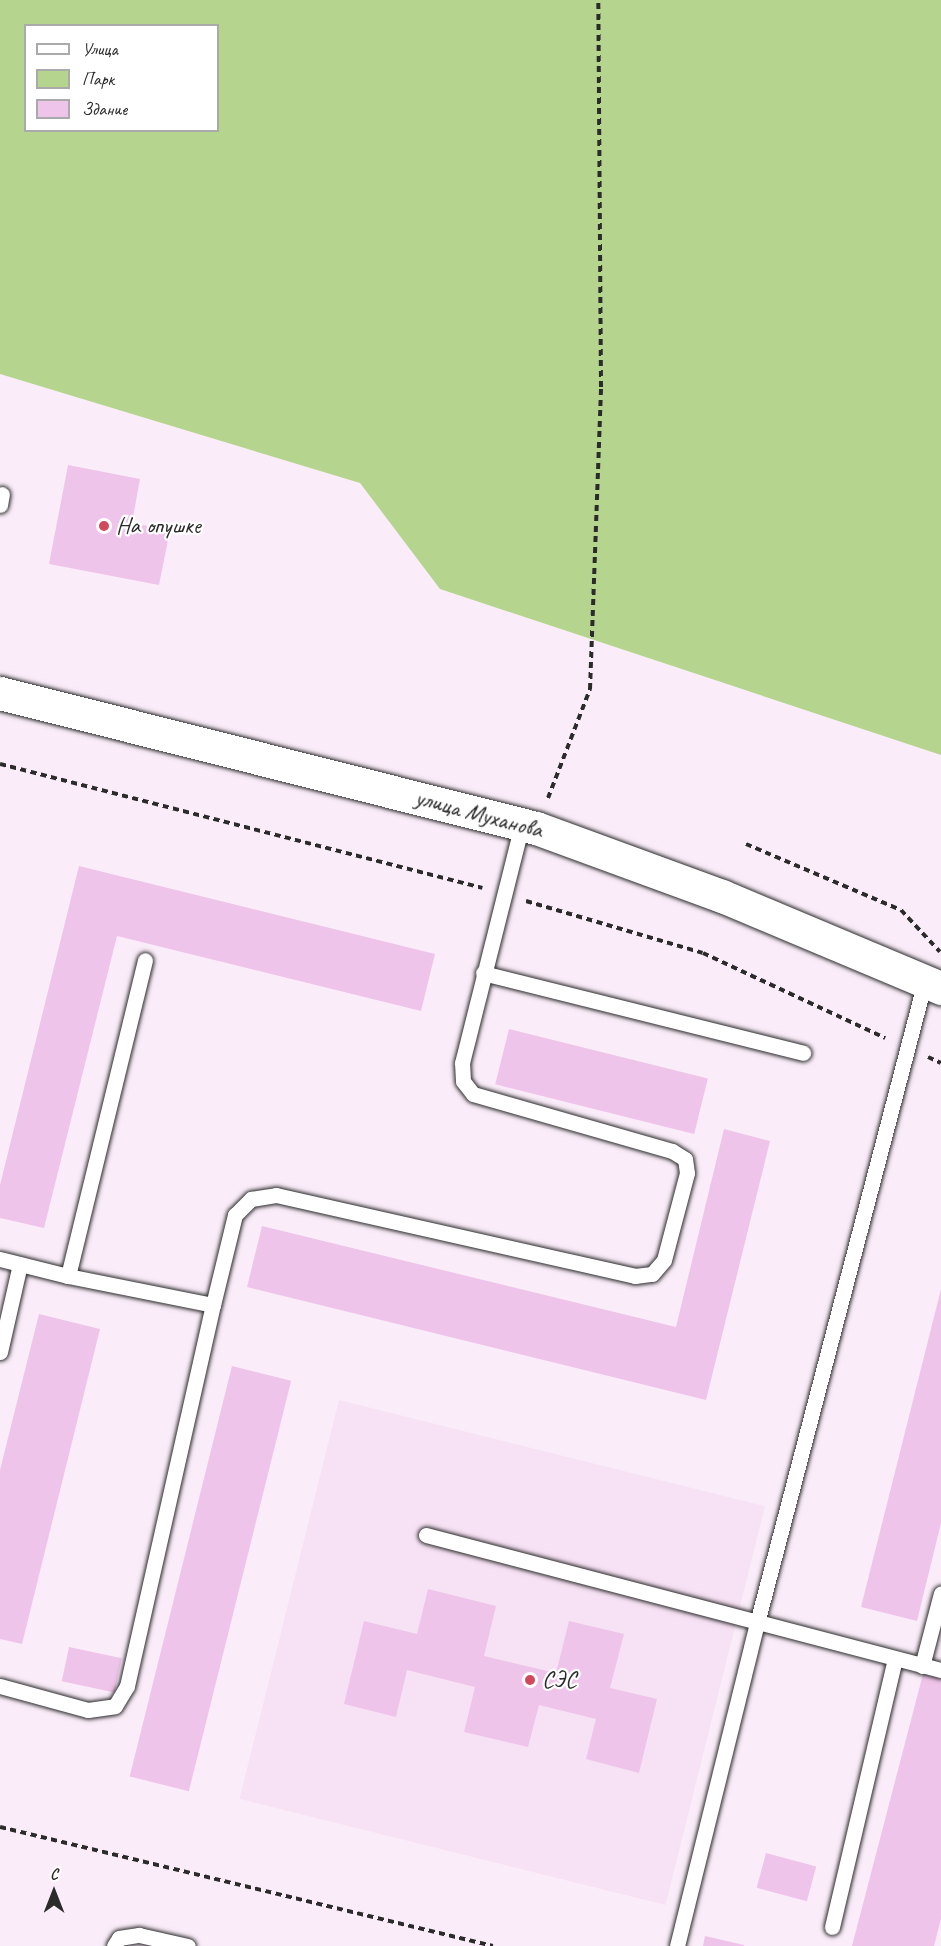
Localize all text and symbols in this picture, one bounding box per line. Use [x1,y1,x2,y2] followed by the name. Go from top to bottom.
[24,24,219,132] legend
[82,38,118,60] text: Улица
[82,68,114,90] text: Парк
[82,98,127,120] text: Здание
[116,512,201,540] place label: На опушке
[97,519,111,533] marker: На опушке
[412,783,546,845] street label: улица Муханова
[542,1666,577,1694] place label: СЭС
[523,1673,537,1687] marker: СЭС
[24,1862,84,1922] north arrow
[50,1864,58,1884] text: С

